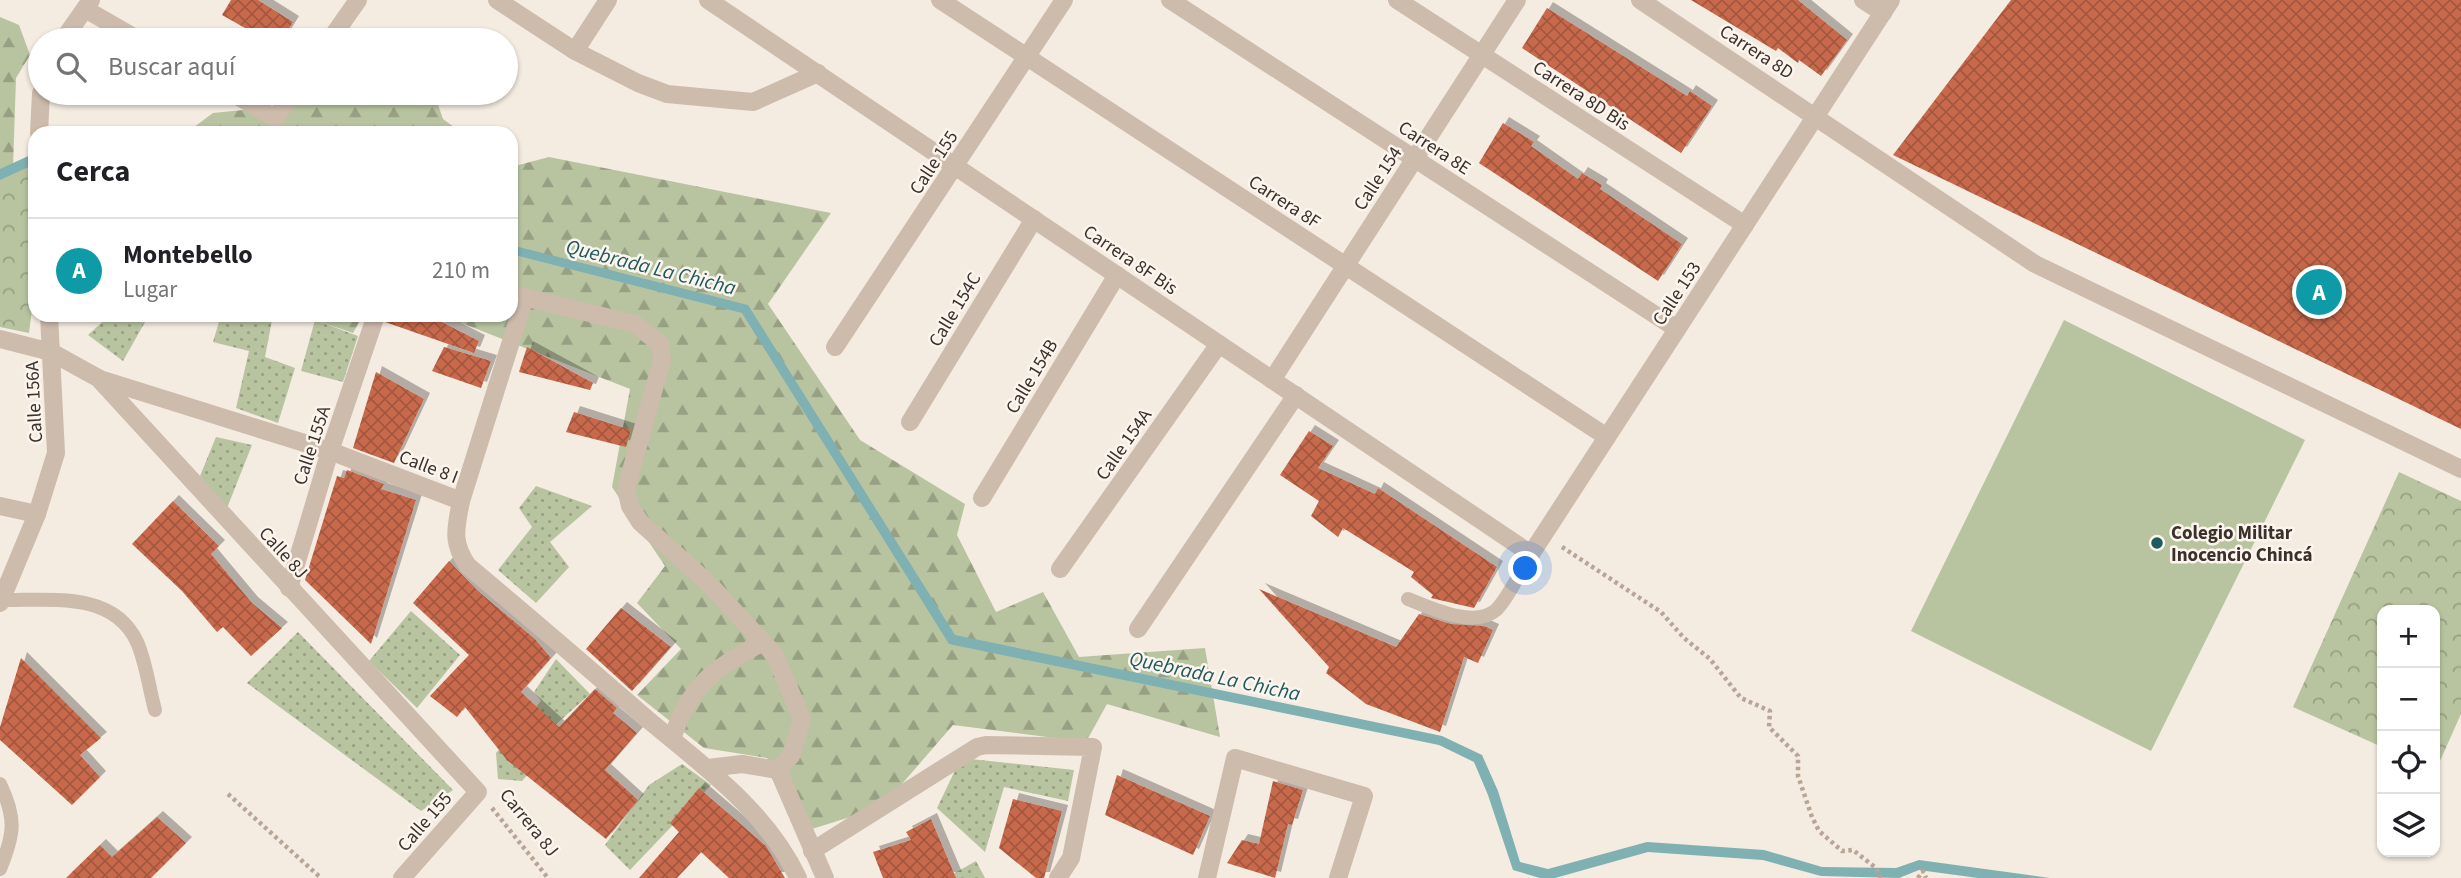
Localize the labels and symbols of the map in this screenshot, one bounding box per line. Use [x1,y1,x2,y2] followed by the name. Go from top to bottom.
[1714,18,1799,86] street label: Carrera 8D
[1527,55,1635,138] street label: Carrera 8D Bis
[1393,115,1476,182] street label: Carrera 8E
[903,125,965,200] street label: Calle 155
[1347,141,1409,216] street label: Calle 154
[1243,169,1326,236] street label: Carrera 8F
[1078,219,1183,302] street label: Carrera 8F Bis
[563,231,739,303] water label: Quebrada La Chicha
[1646,256,1708,331] street label: Calle 153
[2296,266,2342,318] pin: A
[922,267,988,352] street label: Calle 154C
[999,334,1065,419] street label: Calle 154B
[19,360,50,444] street label: Calle 156A
[287,402,338,489] street label: Calle 155A
[1090,403,1159,486] street label: Calle 154A
[395,444,462,491] street label: Calle 8 I
[2171,520,2312,569] place label: Colegio Militar Inocencio Chincá
[252,521,314,585] street label: Calle 8J
[2149,535,2165,551] marker: Colegio Militar Inocencio Chincá
[1508,551,1542,585] your location
[1127,643,1303,709] water label: Quebrada La Chicha
[493,783,565,863] street label: Carrera 8J
[391,786,459,858] street label: Calle 155

